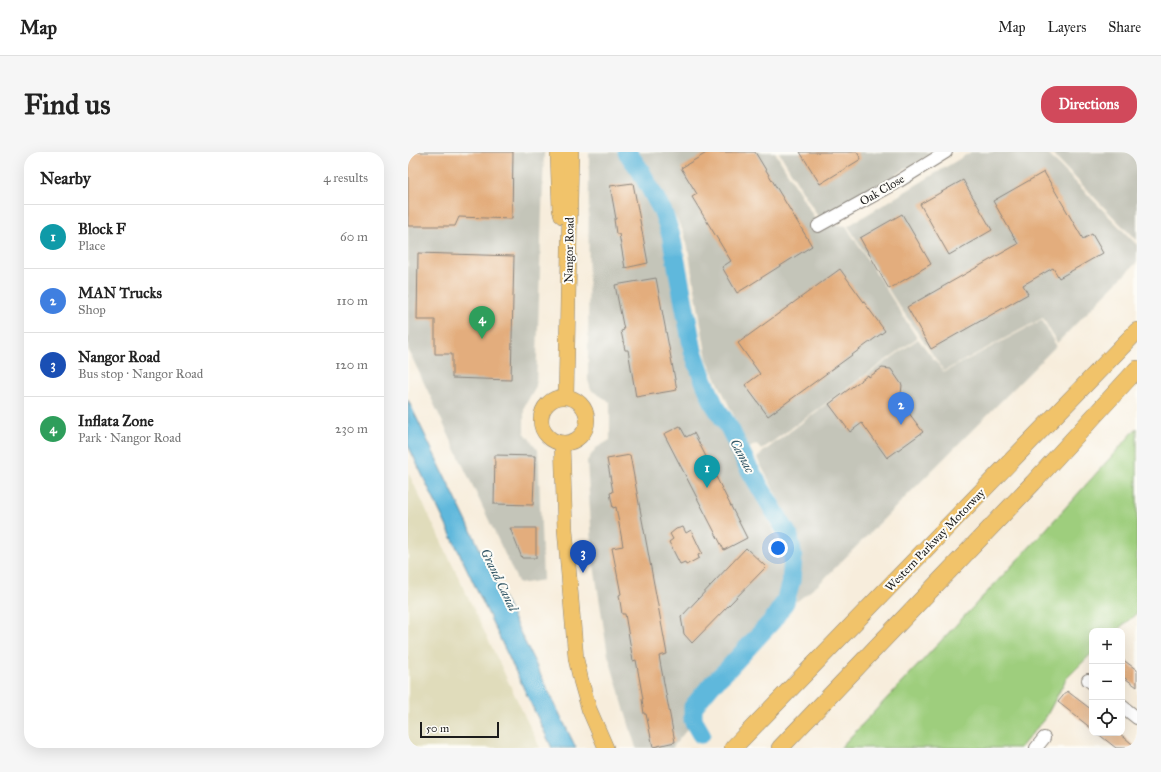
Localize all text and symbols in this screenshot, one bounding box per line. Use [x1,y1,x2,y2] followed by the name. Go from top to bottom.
[20,16,57,39] text: Map
[998,19,1026,36] text: Map
[1048,19,1086,36] text: Layers
[1108,19,1141,36] text: Share
[1041,86,1137,123] button: Directions
[24,87,110,122] text: Find us
[40,168,91,189] text: Nearby
[323,170,368,186] text: 4 results
[857,172,907,208] street label: Oak Close
[561,217,578,283] street label: Nangor Road
[78,220,126,238] text: Block F
[50,229,56,245] text: 1
[340,229,368,245] text: 60 m
[78,238,105,254] text: Place
[78,284,162,302] text: MAN Trucks
[50,293,56,309] text: 2
[336,293,368,309] text: 110 m
[78,302,106,318] text: Shop
[469,306,495,339] pin: 4
[78,348,160,366] text: Nangor Road
[50,357,56,373] text: 3
[335,357,368,373] text: 120 m
[78,366,203,382] text: Bus stop · Nangor Road
[888,392,914,425] pin: 2
[78,412,154,430] text: Inflata Zone
[49,421,57,437] text: 4
[335,421,368,437] text: 230 m
[78,430,181,446] text: Park · Nangor Road
[726,436,758,476] water label: Camac
[694,455,720,488] pin: 1
[882,485,988,594] street label: Western Parkway Motorway
[768,538,788,558] your location
[570,540,596,573] pin: 3
[477,546,522,615] water label: Grand Canal
[1089,628,1125,736] map controls
[1089,628,1125,664] button: +
[1089,664,1125,700] button: −
[1089,700,1125,736] button: locate
[420,720,499,739] scale bar
[426,722,449,735] text: 50 m

